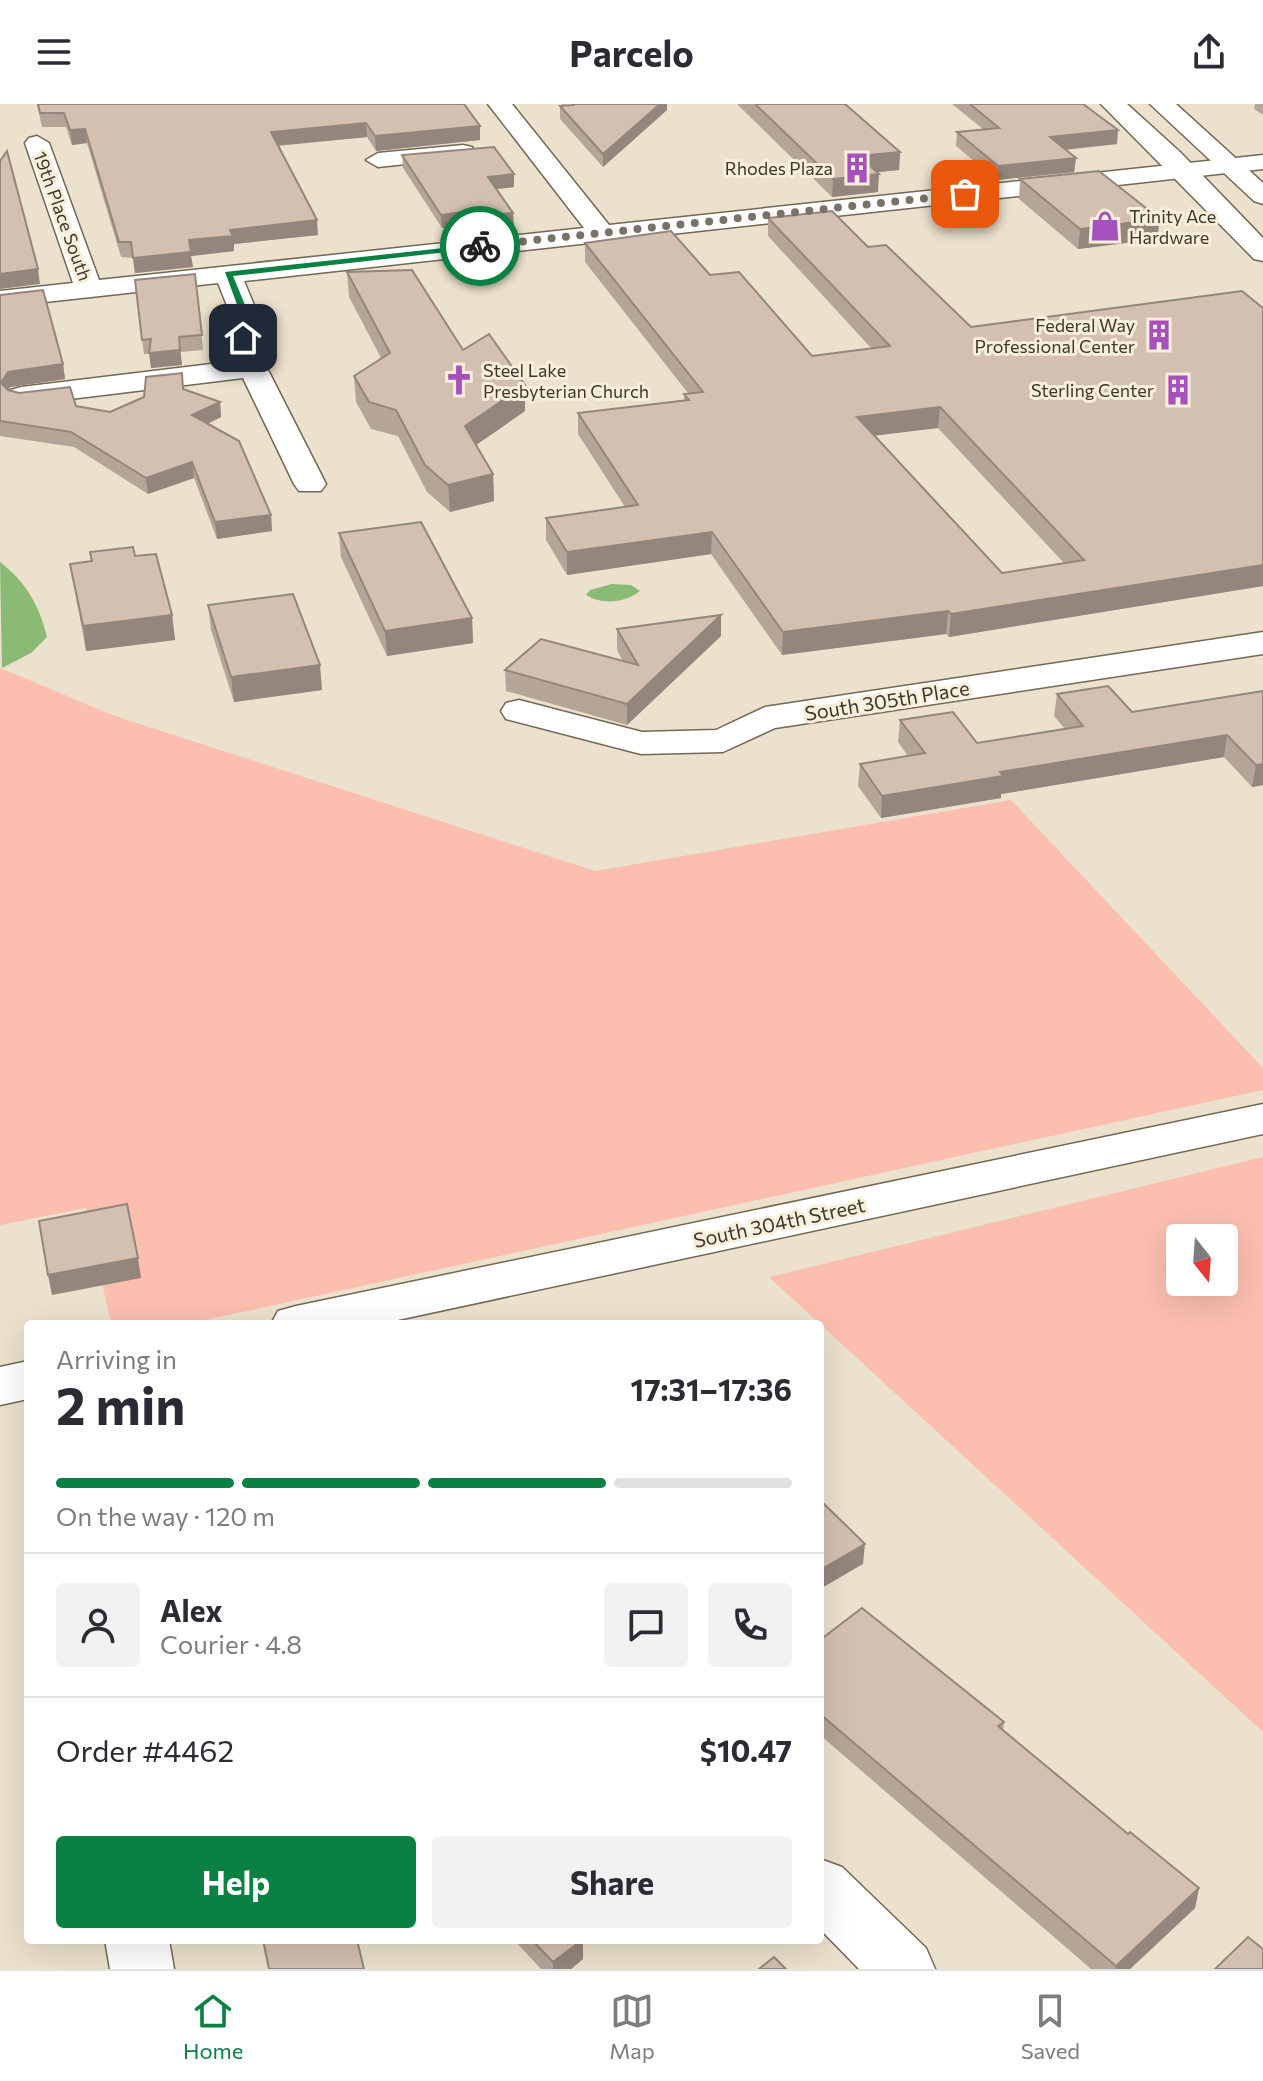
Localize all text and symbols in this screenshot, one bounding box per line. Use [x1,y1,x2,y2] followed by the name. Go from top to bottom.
[32,30,76,74] icon: menu
[569,30,694,74] text: Parcelo
[1187,30,1231,74] icon: share
[29,148,97,284] street label: 19th Place South
[840,151,874,185] building icon: Rhodes Plaza
[725,157,833,179] place label: Rhodes Plaza
[931,160,999,228] pin
[943,172,987,216] icon: bag
[1129,205,1216,248] place label: Trinity Ace Hardware
[440,206,520,286] courier
[1088,209,1122,243] shop icon: Trinity Ace Hardware
[458,224,502,268] icon: bike
[209,304,277,372] pin
[974,314,1135,357] place label: Federal Way Professional Center
[221,316,265,360] icon: home
[1142,318,1176,352] building icon: Federal Way Professional Center
[483,359,649,402] place label: Steel Lake Presbyterian Church
[442,363,476,397] church icon: Steel Lake Presbyterian Church
[1161,373,1195,407] building icon: Sterling Center
[1031,379,1154,401] place label: Sterling Center
[803,675,971,725] street label: South 305th Place
[691,1192,867,1252] street label: South 304th Street
[1166,1224,1238,1296] north arrow
[1166,1224,1238,1296] map controls
[56,1343,177,1374] text: Arriving in
[631,1370,792,1407] text: 17:31–17:36
[56,1372,185,1436] text: 2 min
[56,1500,275,1531] text: On the way · 120 m
[56,1583,140,1667] button: person
[604,1583,688,1667] button: chat
[708,1583,792,1667] button: phone
[160,1591,223,1628] text: Alex
[160,1628,302,1659] text: Courier · 4.8
[56,1731,234,1768] text: Order #4462
[700,1731,792,1768] text: $10.47
[56,1836,416,1928] button: Help
[432,1836,792,1928] button: Share
[183,1989,243,2064] tab: Home
[609,1989,655,2064] tab: Map
[1021,1989,1080,2064] tab: Saved

